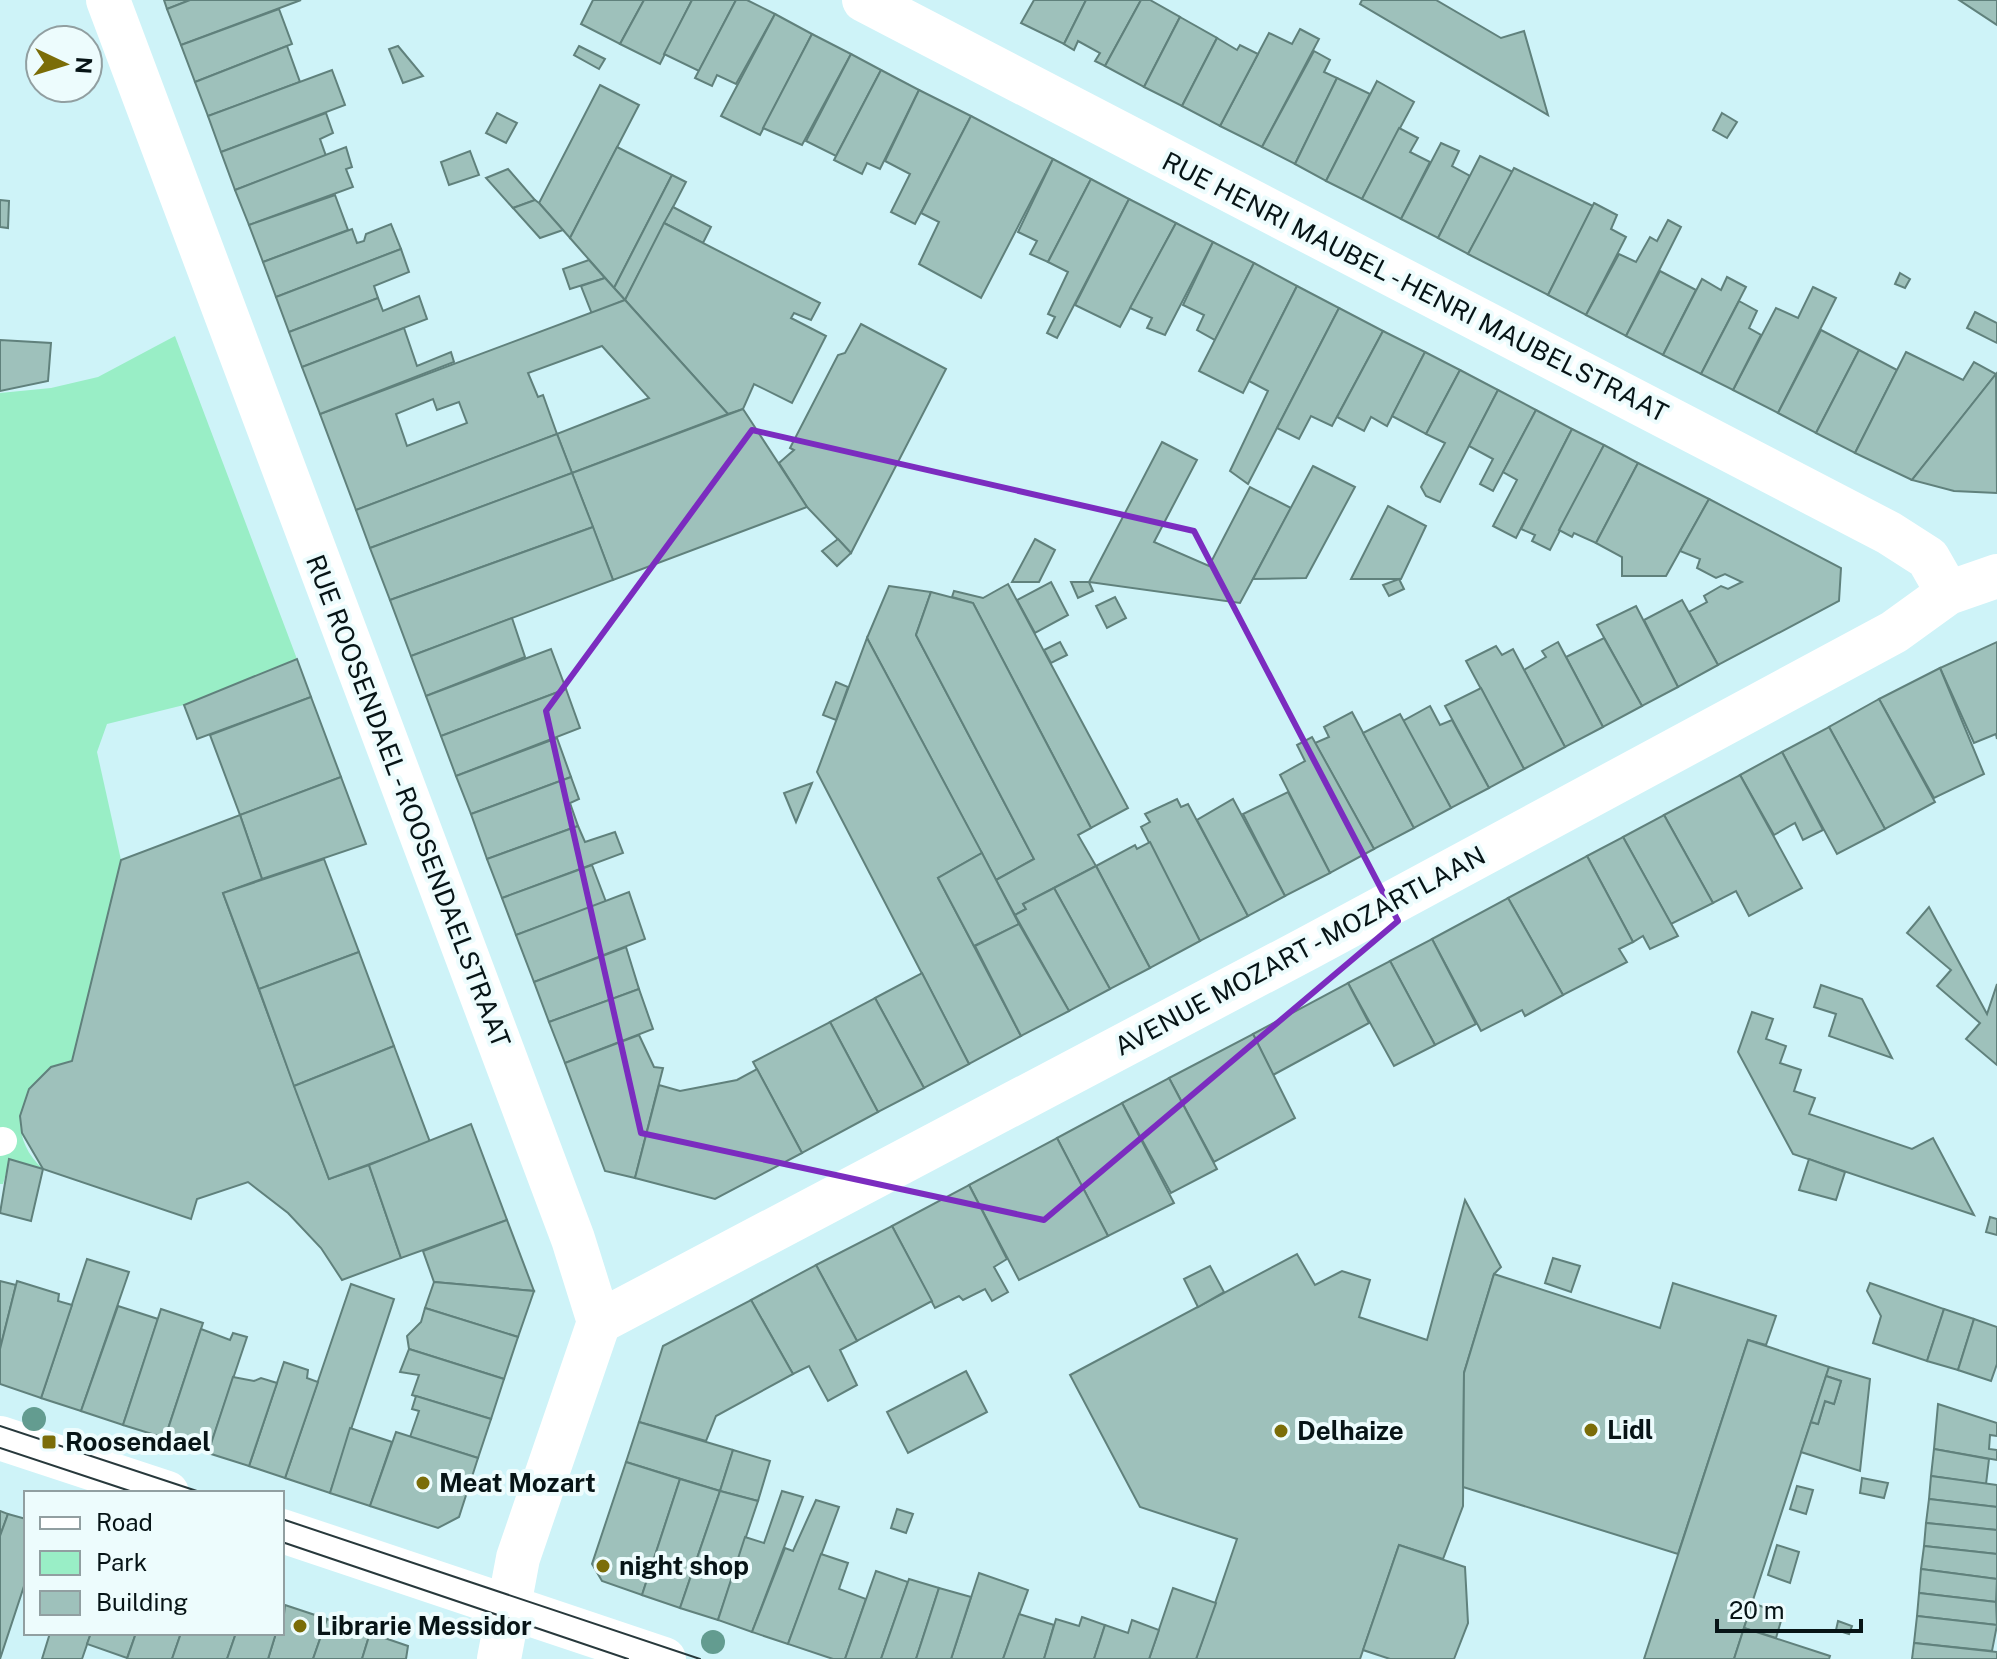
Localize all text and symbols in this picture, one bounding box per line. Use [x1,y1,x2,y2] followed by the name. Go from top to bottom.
[24,24,104,104] north arrow
[70,56,98,75] text: N
[1157,145,1673,428] street label: RUE HENRI MAUBEL - HENRI MAUBELSTRAAT
[300,550,517,1051] street label: RUE ROOSENDAEL - ROOSENDAELSTRAAT
[1109,839,1490,1062] street label: AVENUE MOZART - MOZARTLAAN
[1607,1414,1653,1445] place label: Lidl
[1297,1415,1404,1446] place label: Delhaize
[1582,1421,1600,1439] marker: Lidl
[1272,1422,1290,1440] marker: Delhaize
[65,1426,211,1457] place label: Roosendael
[40,1433,58,1451] marker: Roosendael
[439,1467,596,1498] place label: Meat Mozart
[414,1474,432,1492] marker: Meat Mozart
[24,1491,284,1635] legend
[96,1508,153,1536] text: Road
[96,1548,147,1576] text: Park
[619,1550,749,1581] place label: night shop
[594,1557,612,1575] marker: night shop
[1717,1583,1861,1633] scale bar
[96,1588,188,1616] text: Building
[1729,1596,1785,1624] text: 20 m
[316,1610,532,1641] place label: Librarie Messidor
[291,1617,309,1635] marker: Librarie Messidor

